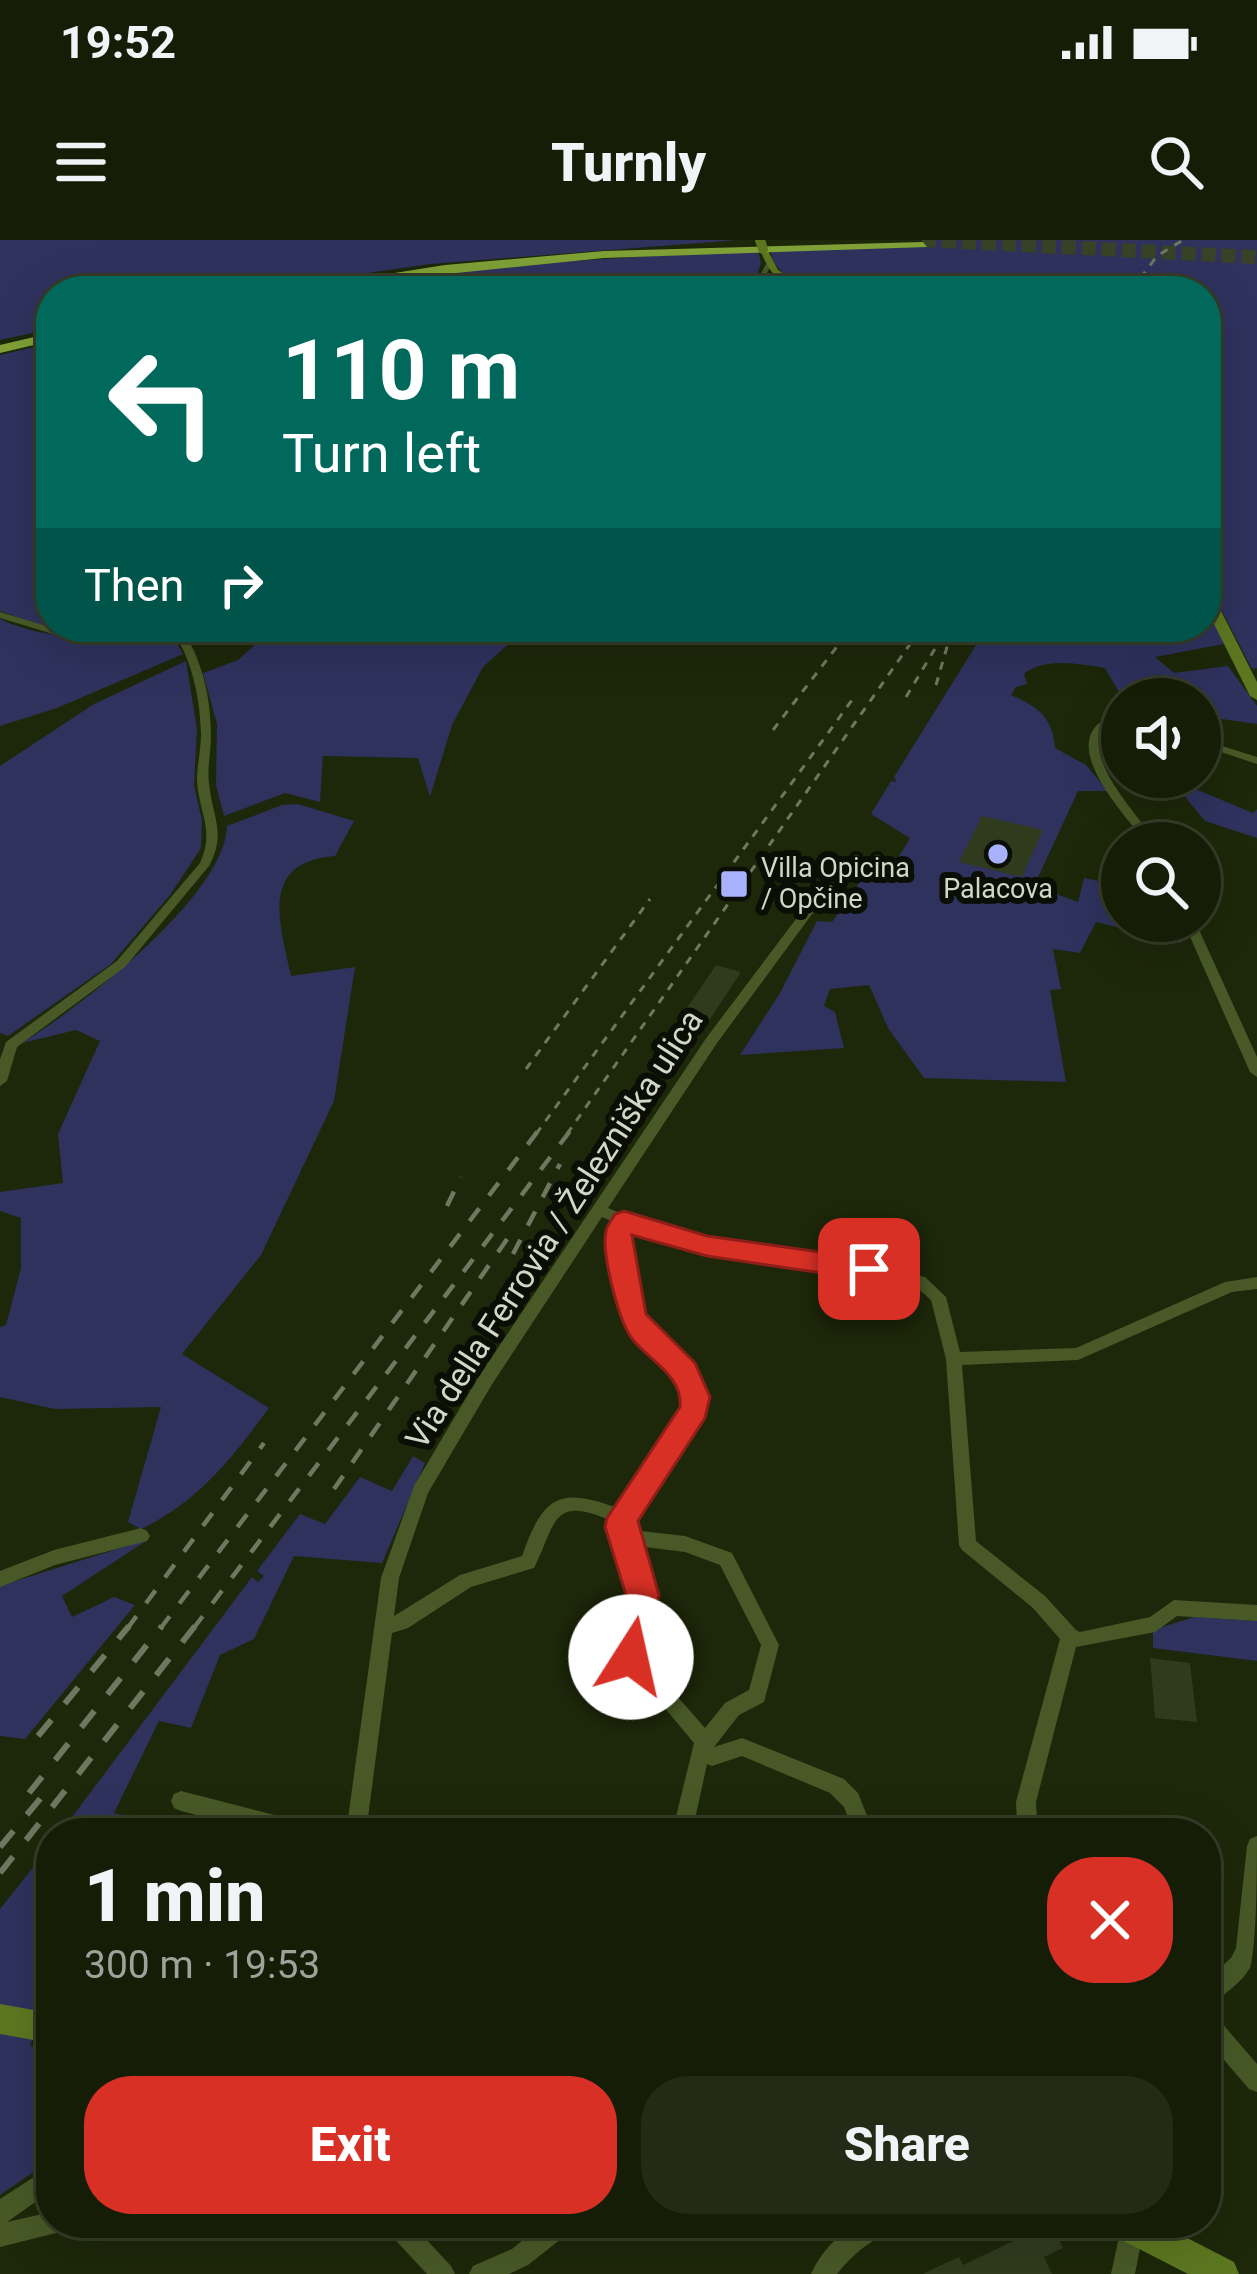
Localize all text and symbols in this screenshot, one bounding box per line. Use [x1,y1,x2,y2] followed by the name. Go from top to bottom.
[60,16,176,69] text: 19:52
[48,129,114,195] icon: menu
[1143,129,1209,195] icon: search
[551,131,706,194] text: Turnly
[282,321,520,420] text: 110 m
[84,324,240,480] icon: left
[282,422,481,485] text: Turn left
[208,552,274,618] icon: right
[84,559,184,612] text: Then
[1101,678,1221,942] map controls
[1101,678,1221,798] button: sound
[1101,822,1221,942] button: search
[985,841,1011,867] marker: Palacova
[761,852,910,915] place label: Villa Opicina / Opčine
[718,868,750,900] marker: Villa Opicina / Opčine
[943,873,1053,905] place label: Palacova
[397,1002,711,1456] street label: Via della Ferrovia / Železniška ulica
[818,1218,920,1320] pin
[836,1236,902,1302] icon: arrive
[568,1594,694,1720] position arrow
[84,1854,266,1939] text: 1 min
[1047,1857,1173,1983] button: close
[84,1942,320,1988] text: 300 m · 19:53
[84,2076,617,2214] button: Exit
[641,2076,1173,2214] button: Share

